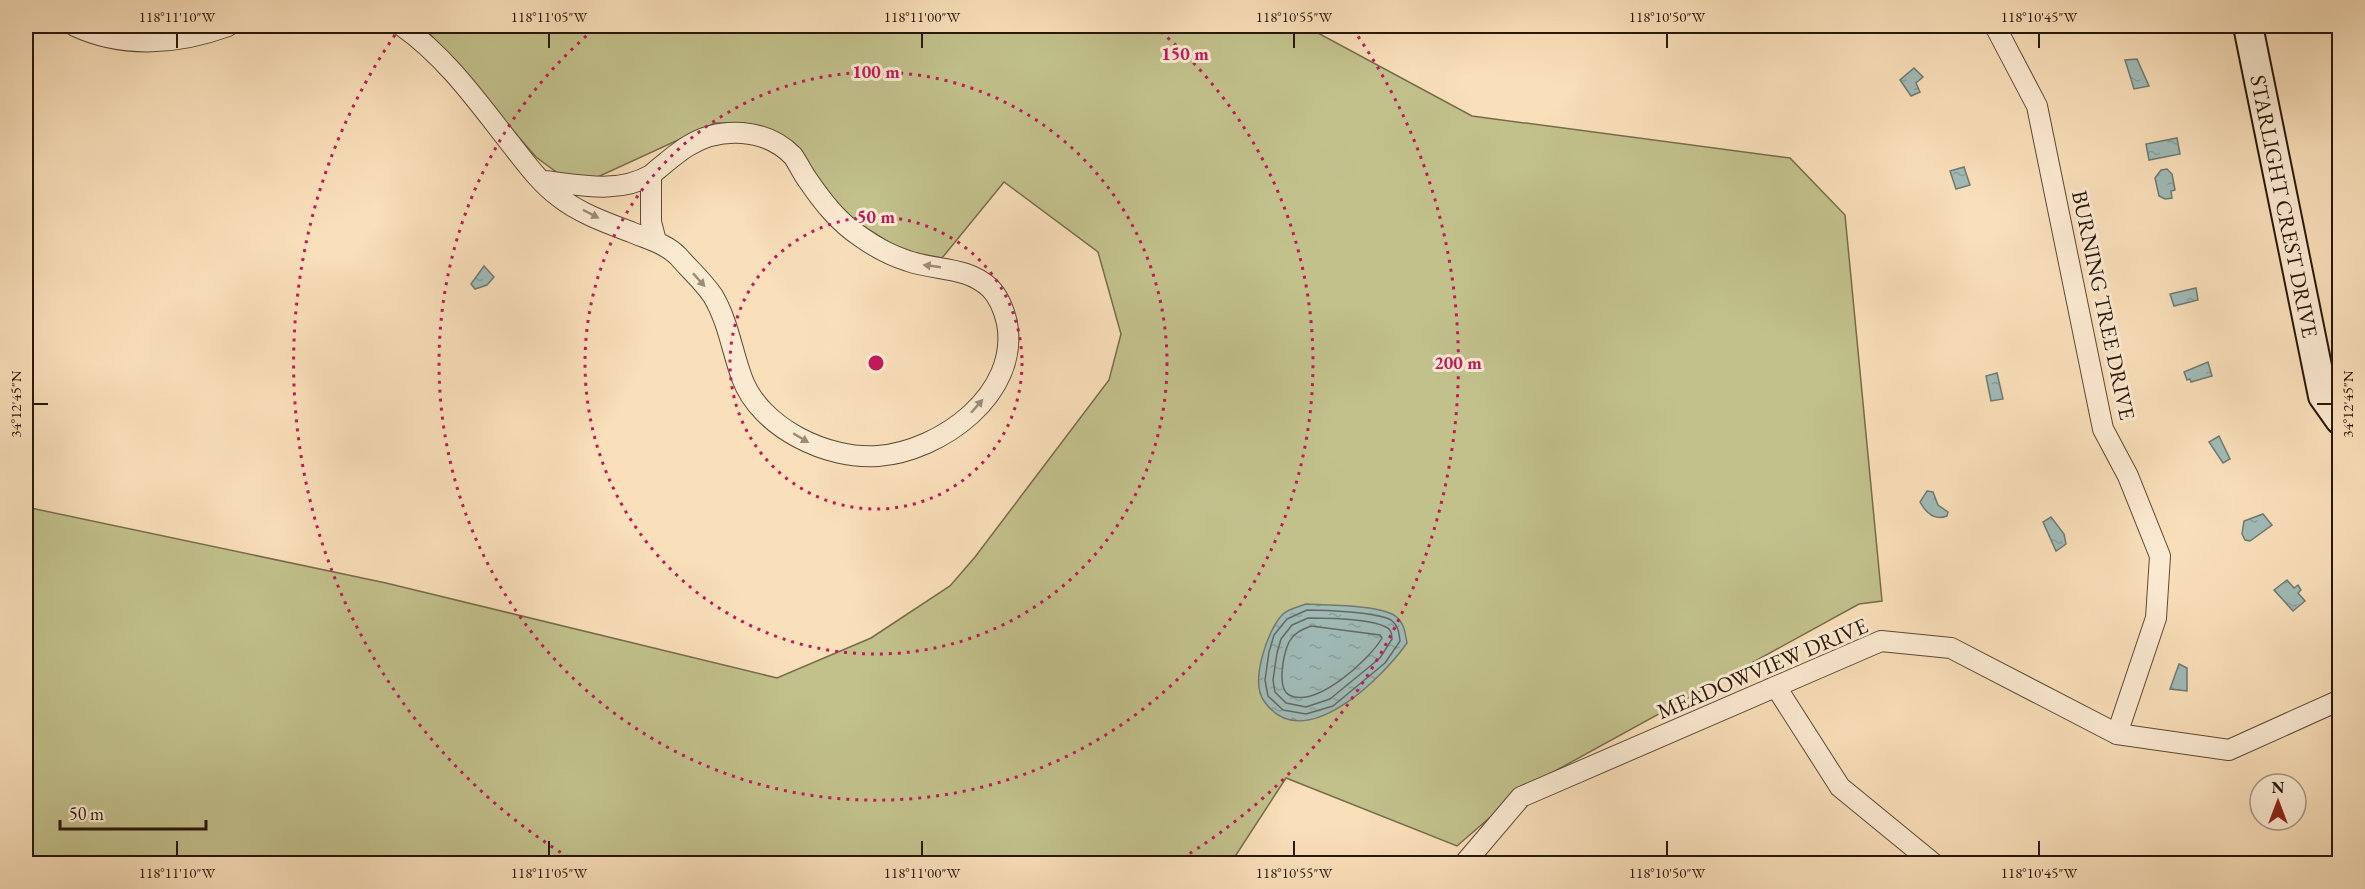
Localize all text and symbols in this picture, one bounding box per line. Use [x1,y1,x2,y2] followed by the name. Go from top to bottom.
[139,7,215,26] text: 118°11'10"W
[511,7,587,26] text: 118°11'05"W
[884,7,960,26] text: 118°11'00"W
[1256,7,1332,26] text: 118°10'55"W
[1629,7,1705,26] text: 118°10'50"W
[2001,7,2077,26] text: 118°10'45"W
[1161,42,1209,65] text: 150 m
[852,60,900,83] text: 100 m
[2243,72,2325,340] street label: STARLIGHT CREST DRIVE
[2065,188,2142,423] street label: BURNING TREE DRIVE
[857,205,895,228] text: 50 m
[582,210,599,219] one-way arrow
[923,262,942,271] one-way arrow
[692,272,706,287] one-way arrow
[1434,351,1482,374] text: 200 m
[866,353,886,373] centre of rings
[6,370,25,438] text: 34°12'45"N
[2338,370,2357,438] text: 34°12'45"N
[970,399,983,414] one-way arrow
[793,433,809,444] one-way arrow
[1652,611,1872,726] street label: MEADOWVIEW DRIVE
[2248,772,2308,832] north arrow
[2272,777,2285,798] text: N
[60,793,206,831] scale bar
[69,802,104,825] text: 50 m
[139,863,215,882] text: 118°11'10"W
[511,863,587,882] text: 118°11'05"W
[884,863,960,882] text: 118°11'00"W
[1256,863,1332,882] text: 118°10'55"W
[1629,863,1705,882] text: 118°10'50"W
[2001,863,2077,882] text: 118°10'45"W

